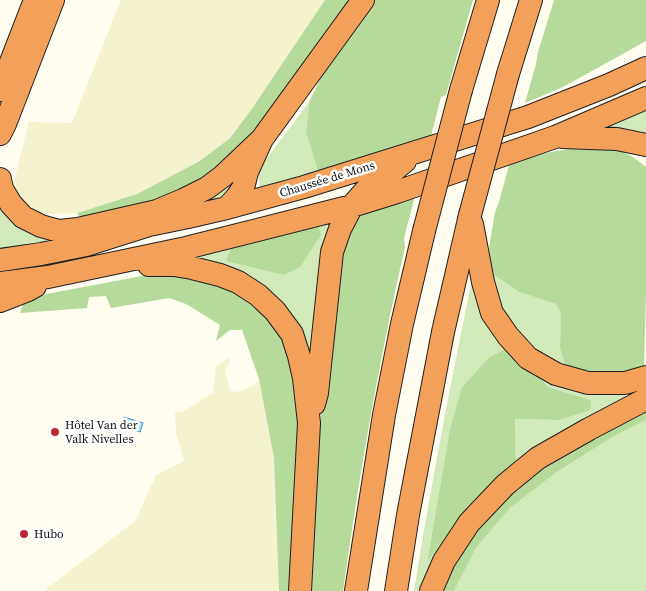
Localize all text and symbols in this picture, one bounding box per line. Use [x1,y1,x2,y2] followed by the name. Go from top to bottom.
[277,157,377,201] street label: Chaussée de Mons
[65,417,138,447] place label: Hôtel Van der Valk Nivelles
[49,426,61,438] marker: Hôtel Van der Valk Nivelles
[34,526,64,542] place label: Hubo
[18,528,30,540] marker: Hubo

